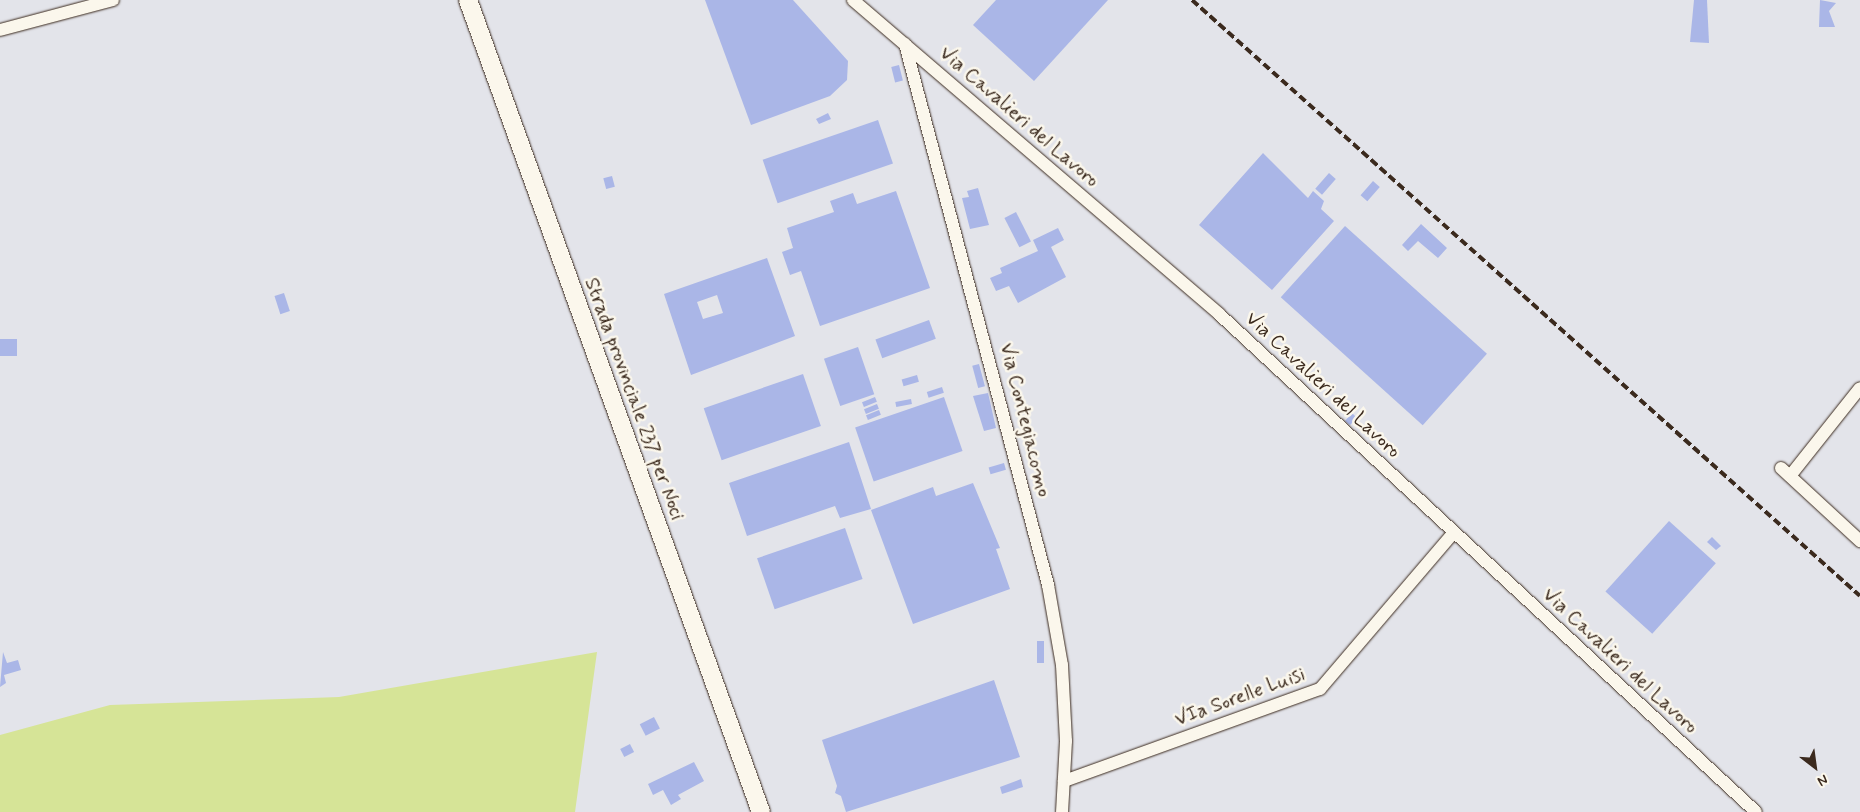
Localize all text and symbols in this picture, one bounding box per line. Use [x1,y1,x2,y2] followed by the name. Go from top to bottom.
[935,42,1103,192] street label: Via Cavalieri del Lavoro
[579,274,689,524] street label: Strada provinciale 237 per Noci
[1241,307,1405,463] street label: Via Cavalieri del Lavoro
[994,341,1056,499] street label: Via Contegiacomo
[1538,583,1702,739] street label: Via Cavalieri del Lavoro
[1171,662,1309,732] street label: VIa Sorelle Luisi
[1790,742,1840,792] north arrow
[1814,770,1831,790] text: N

